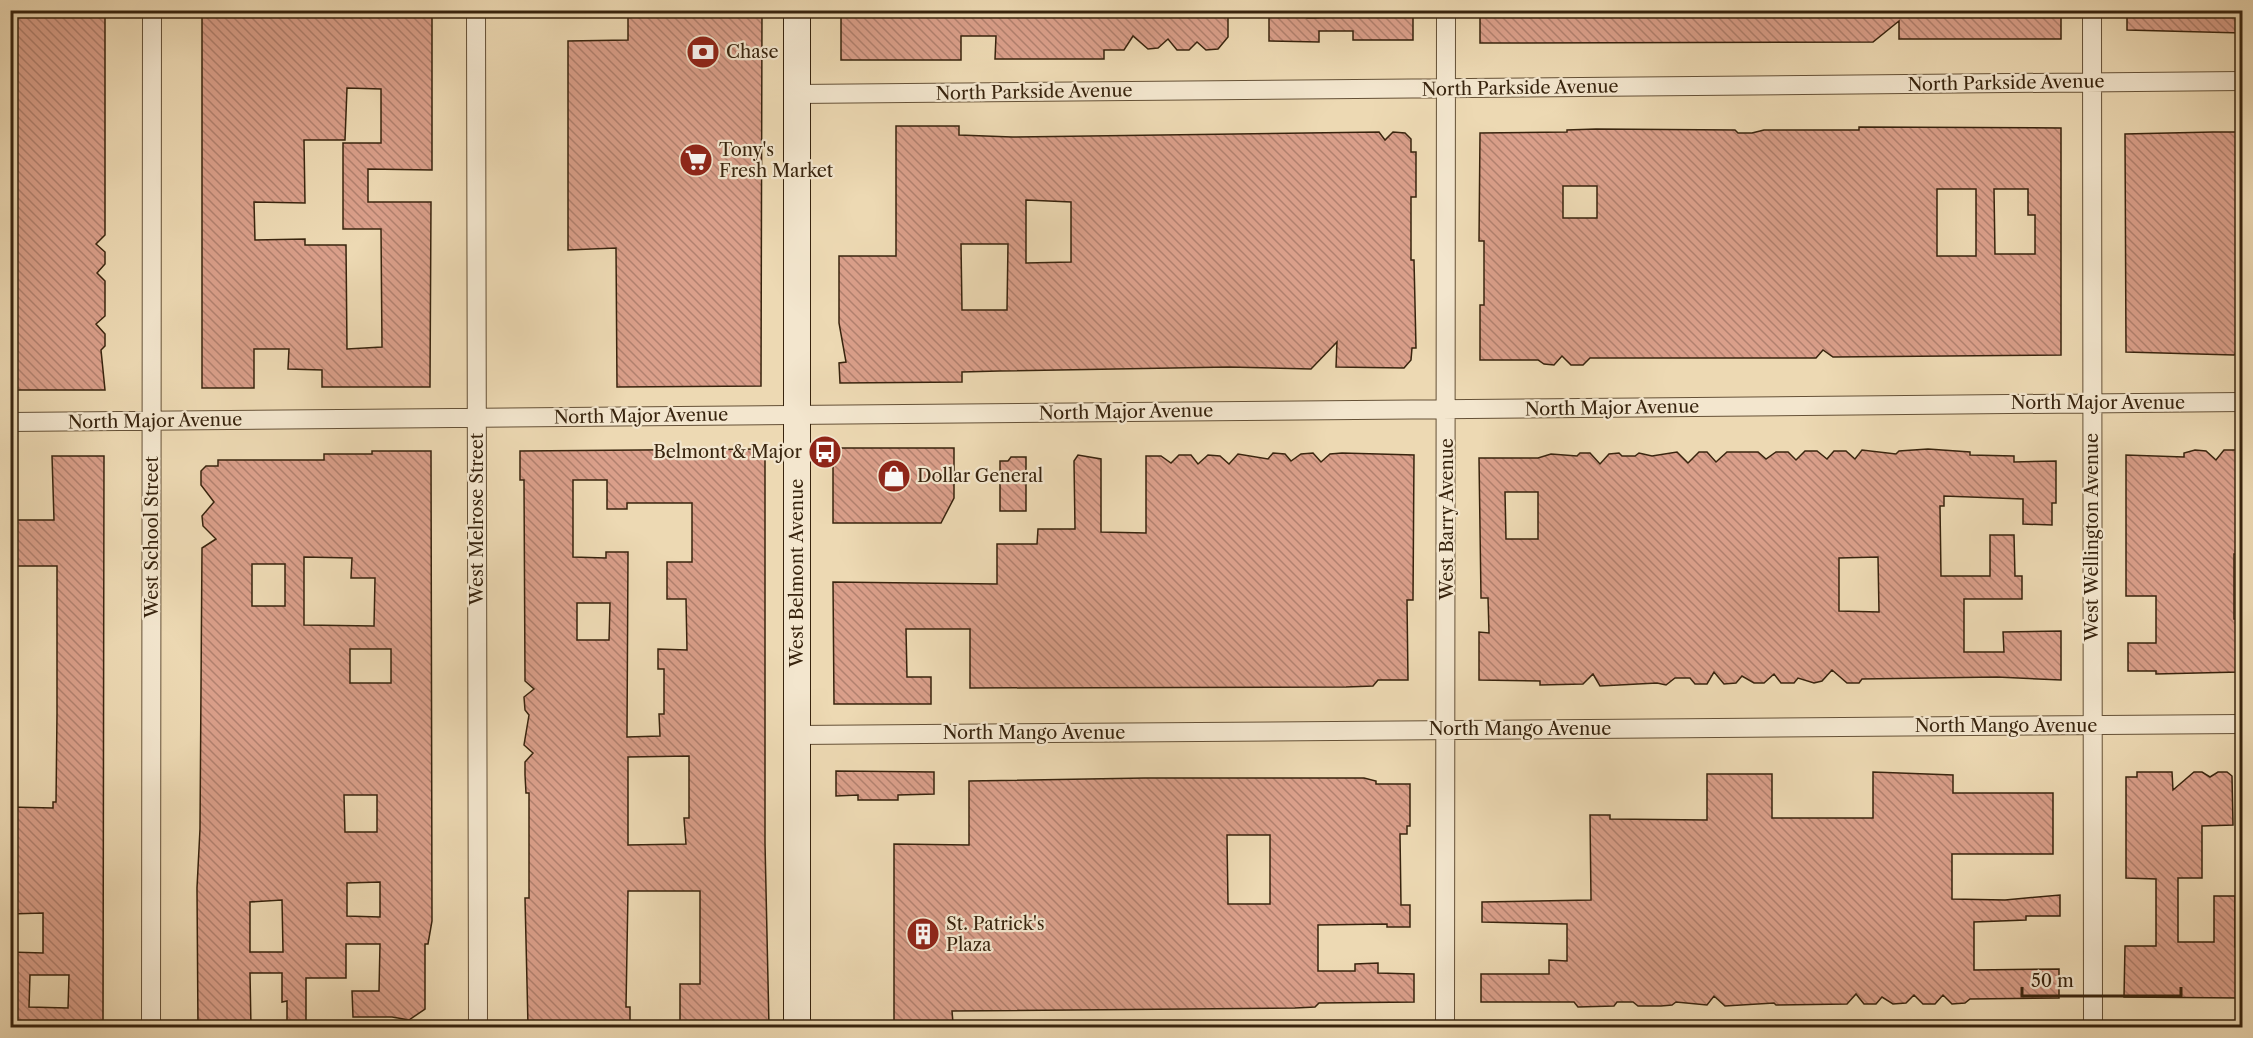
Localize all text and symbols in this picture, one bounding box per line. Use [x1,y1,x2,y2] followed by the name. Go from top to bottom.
[685,34,721,70] bank icon: Chase
[726,41,779,63] place label: Chase
[1907,70,2105,96] street label: North Parkside Avenue
[1421,75,1619,101] street label: North Parkside Avenue
[935,79,1133,105] street label: North Parkside Avenue
[719,139,834,182] place label: Tony's Fresh Market
[678,142,714,178] supermarket icon: Tony's Fresh Market
[2011,392,2185,414] street label: North Major Avenue
[1525,395,1699,421] street label: North Major Avenue
[1039,399,1213,425] street label: North Major Avenue
[554,403,728,429] street label: North Major Avenue
[68,408,242,434] street label: North Major Avenue
[466,432,488,606] street label: West Melrose Street
[2081,433,2103,642] street label: West Wellington Avenue
[807,434,843,470] bus stop icon: Belmont & Major
[1436,438,1458,601] street label: West Barry Avenue
[653,441,802,463] place label: Belmont & Major
[141,455,163,619] street label: West School Street
[876,458,912,494] shop icon: Dollar General
[917,465,1043,487] place label: Dollar General
[786,479,808,668] street label: West Belmont Avenue
[1915,715,2097,737] street label: North Mango Avenue
[1429,718,1611,740] street label: North Mango Avenue
[943,722,1125,744] street label: North Mango Avenue
[946,913,1045,956] place label: St. Patrick's Plaza
[905,916,941,952] building icon: St. Patrick's Plaza
[2022,960,2181,998] scale bar
[2031,970,2074,992] text: 50 m

